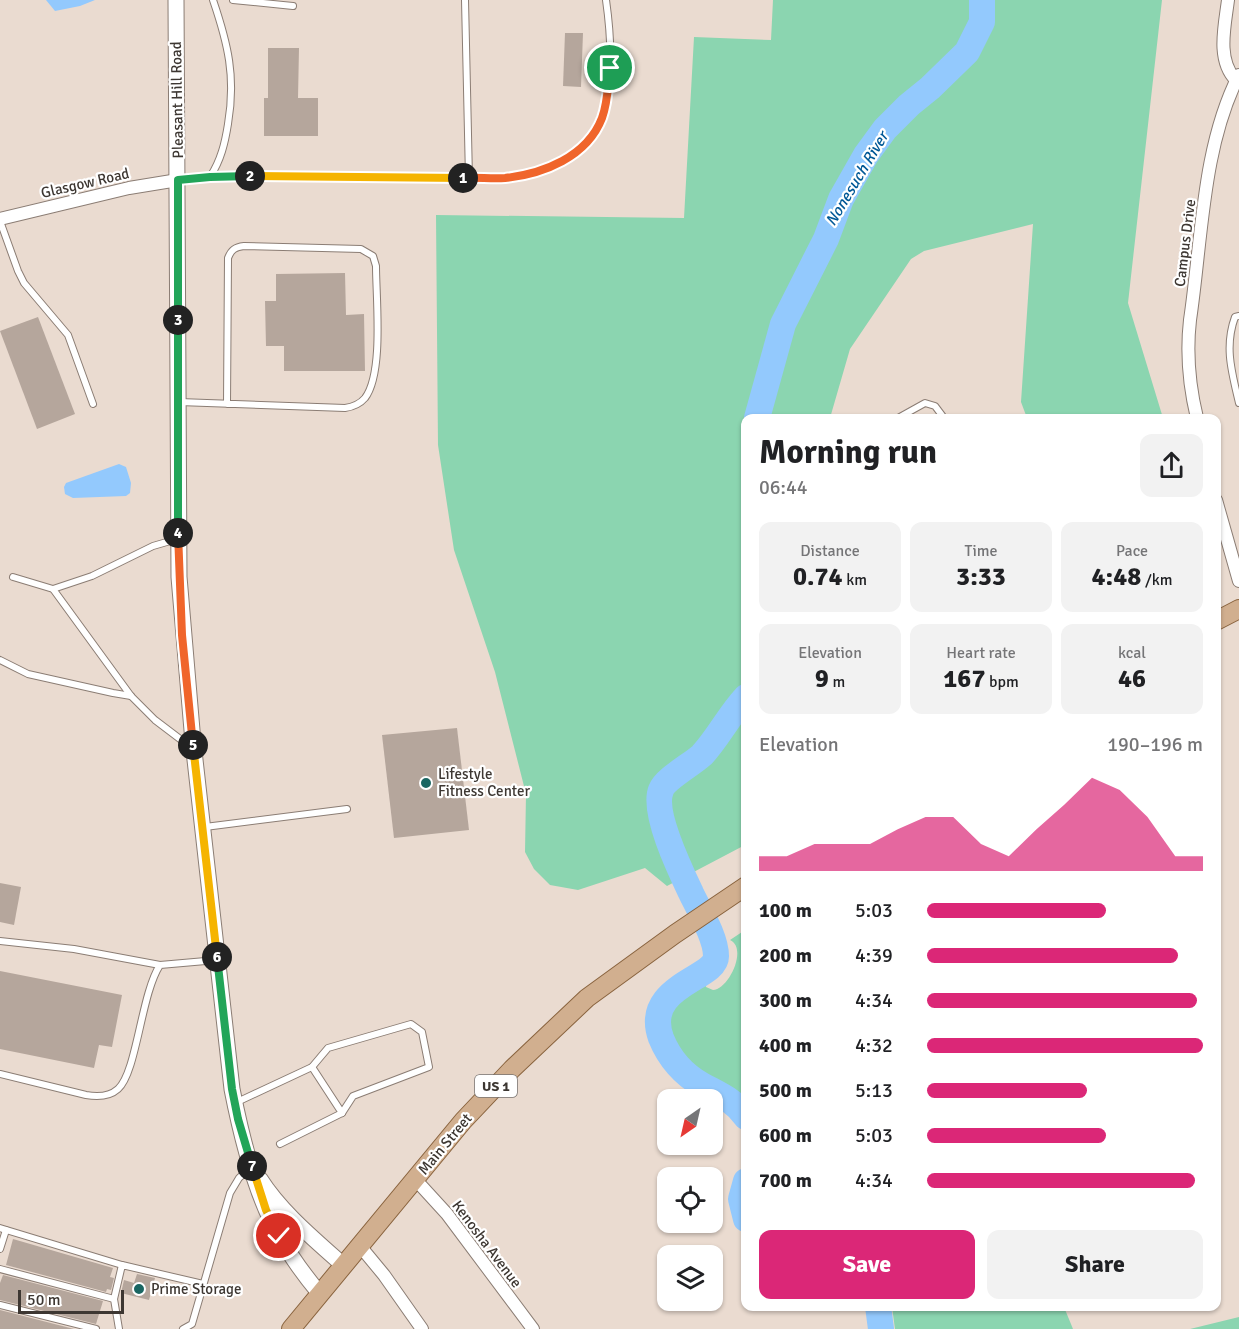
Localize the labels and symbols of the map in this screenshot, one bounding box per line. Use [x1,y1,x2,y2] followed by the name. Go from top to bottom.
[167,41,187,159] street label: Pleasant Hill Road
[584,42,635,93] pin
[821,127,894,230] water label: Nonesuch River
[235,161,265,191] pin: 2
[448,163,478,193] pin: 1
[39,164,131,202] street label: Glasgow Road
[1171,198,1199,288] street label: Campus Drive
[163,305,193,335] pin: 3
[163,518,193,548] pin: 4
[178,730,208,760] pin: 5
[438,765,530,800] place label: Lifestyle Fitness Center
[419,776,433,790] marker: Lifestyle Fitness Center
[202,942,232,972] pin: 6
[475,1075,517,1097] road number: US 1
[657,1089,723,1155] north arrow
[414,1110,476,1178] street label: Main Street
[237,1151,267,1181] pin: 7
[448,1197,526,1291] street label: Kenosha Avenue
[253,1210,304,1261] pin
[151,1280,242,1298] place label: Prime Storage
[132,1282,146,1296] marker: Prime Storage
[18,1287,124,1314] scale bar

